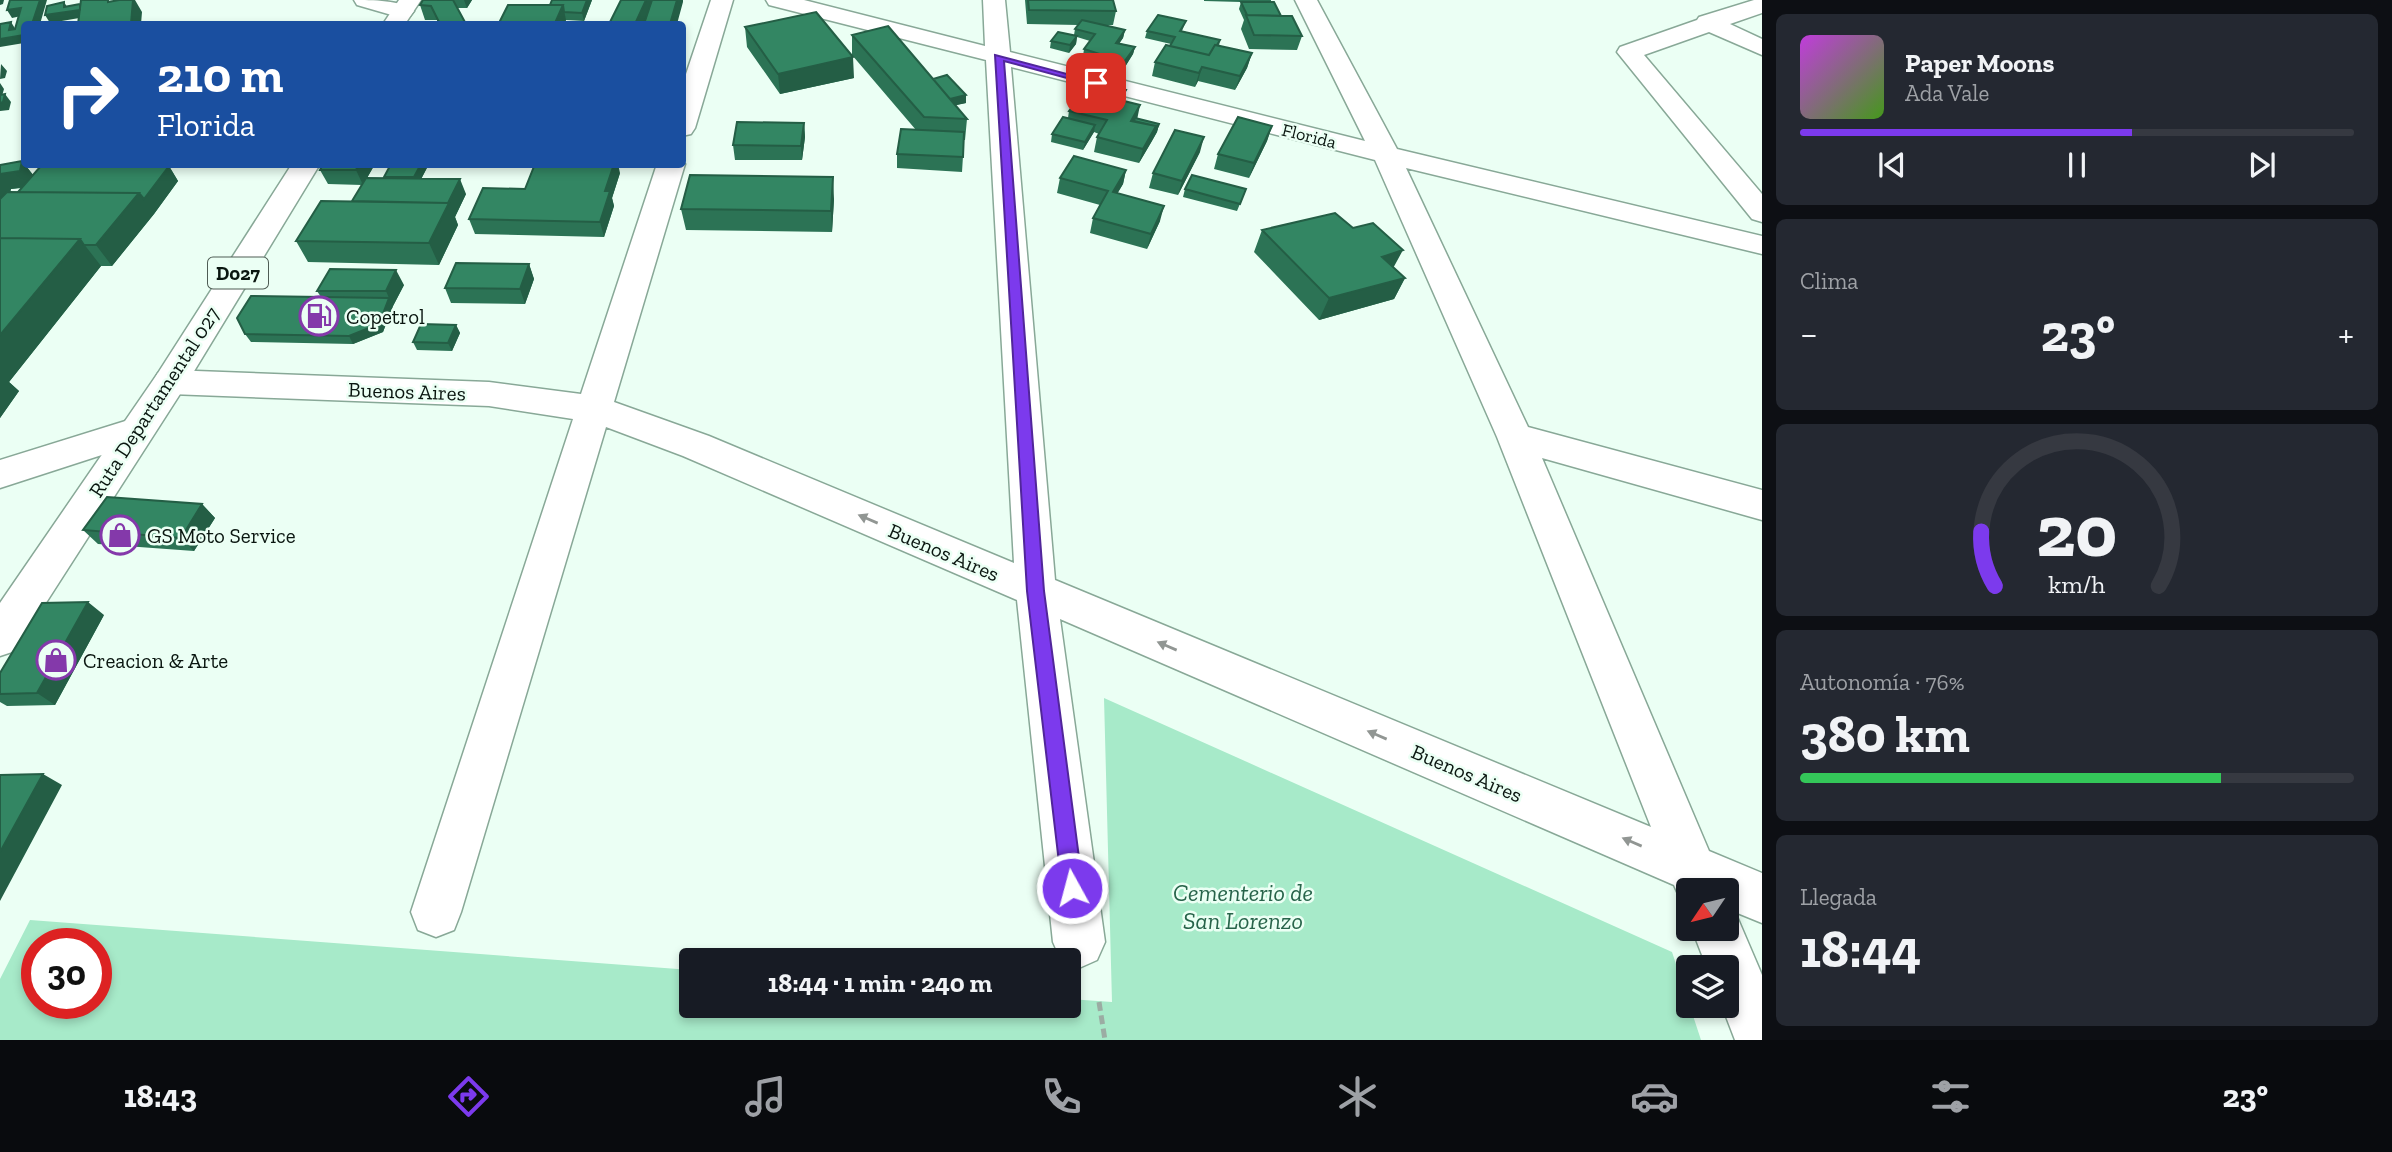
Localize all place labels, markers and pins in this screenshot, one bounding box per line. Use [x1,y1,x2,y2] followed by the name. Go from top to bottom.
[1066,53,1126,113] pin
[298,295,340,337] fuel station icon: Copetrol
[346,304,425,329] place label: Copetrol
[99,514,141,556] shop icon: GS Moto Service
[147,523,296,548] place label: GS Moto Service
[35,639,77,681] shop icon: Creacion & Arte
[83,648,228,673] place label: Creacion & Arte

